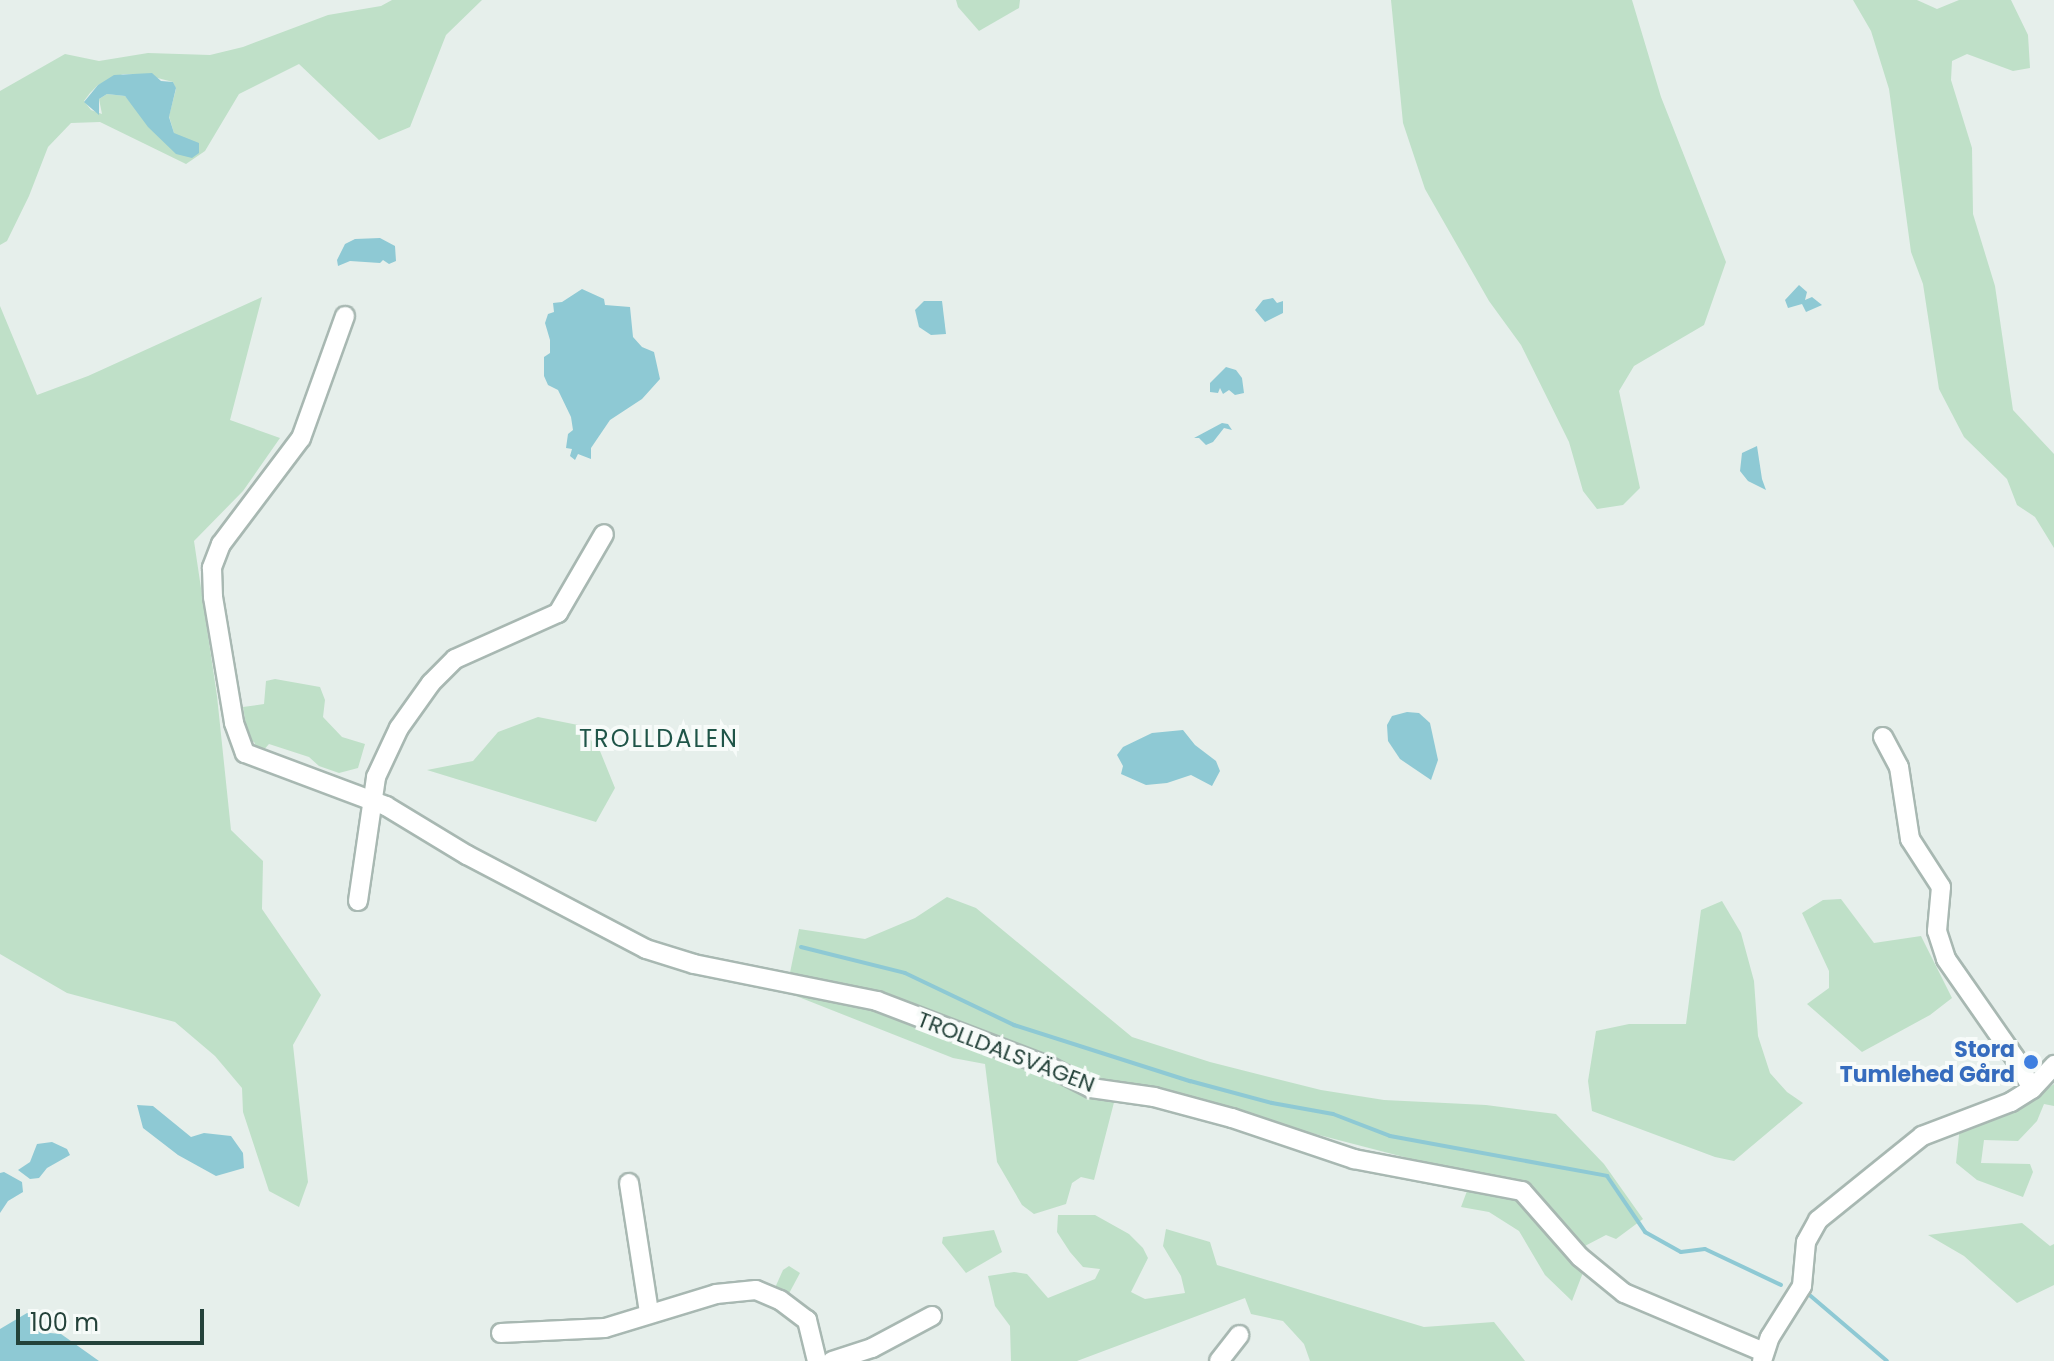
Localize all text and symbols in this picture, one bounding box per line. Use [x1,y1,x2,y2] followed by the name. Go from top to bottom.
[579,725,739,753] district label: TROLLDALEN
[914,1006,1098,1098] street label: TROLLDALSVÄGEN
[1840,1036,2015,1088] place label: Stora Tumlehed Gård
[2022,1053,2040,1071] marker: Stora Tumlehed Gård
[20,1293,208,1343] scale bar
[30,1306,99,1339] text: 100 m

